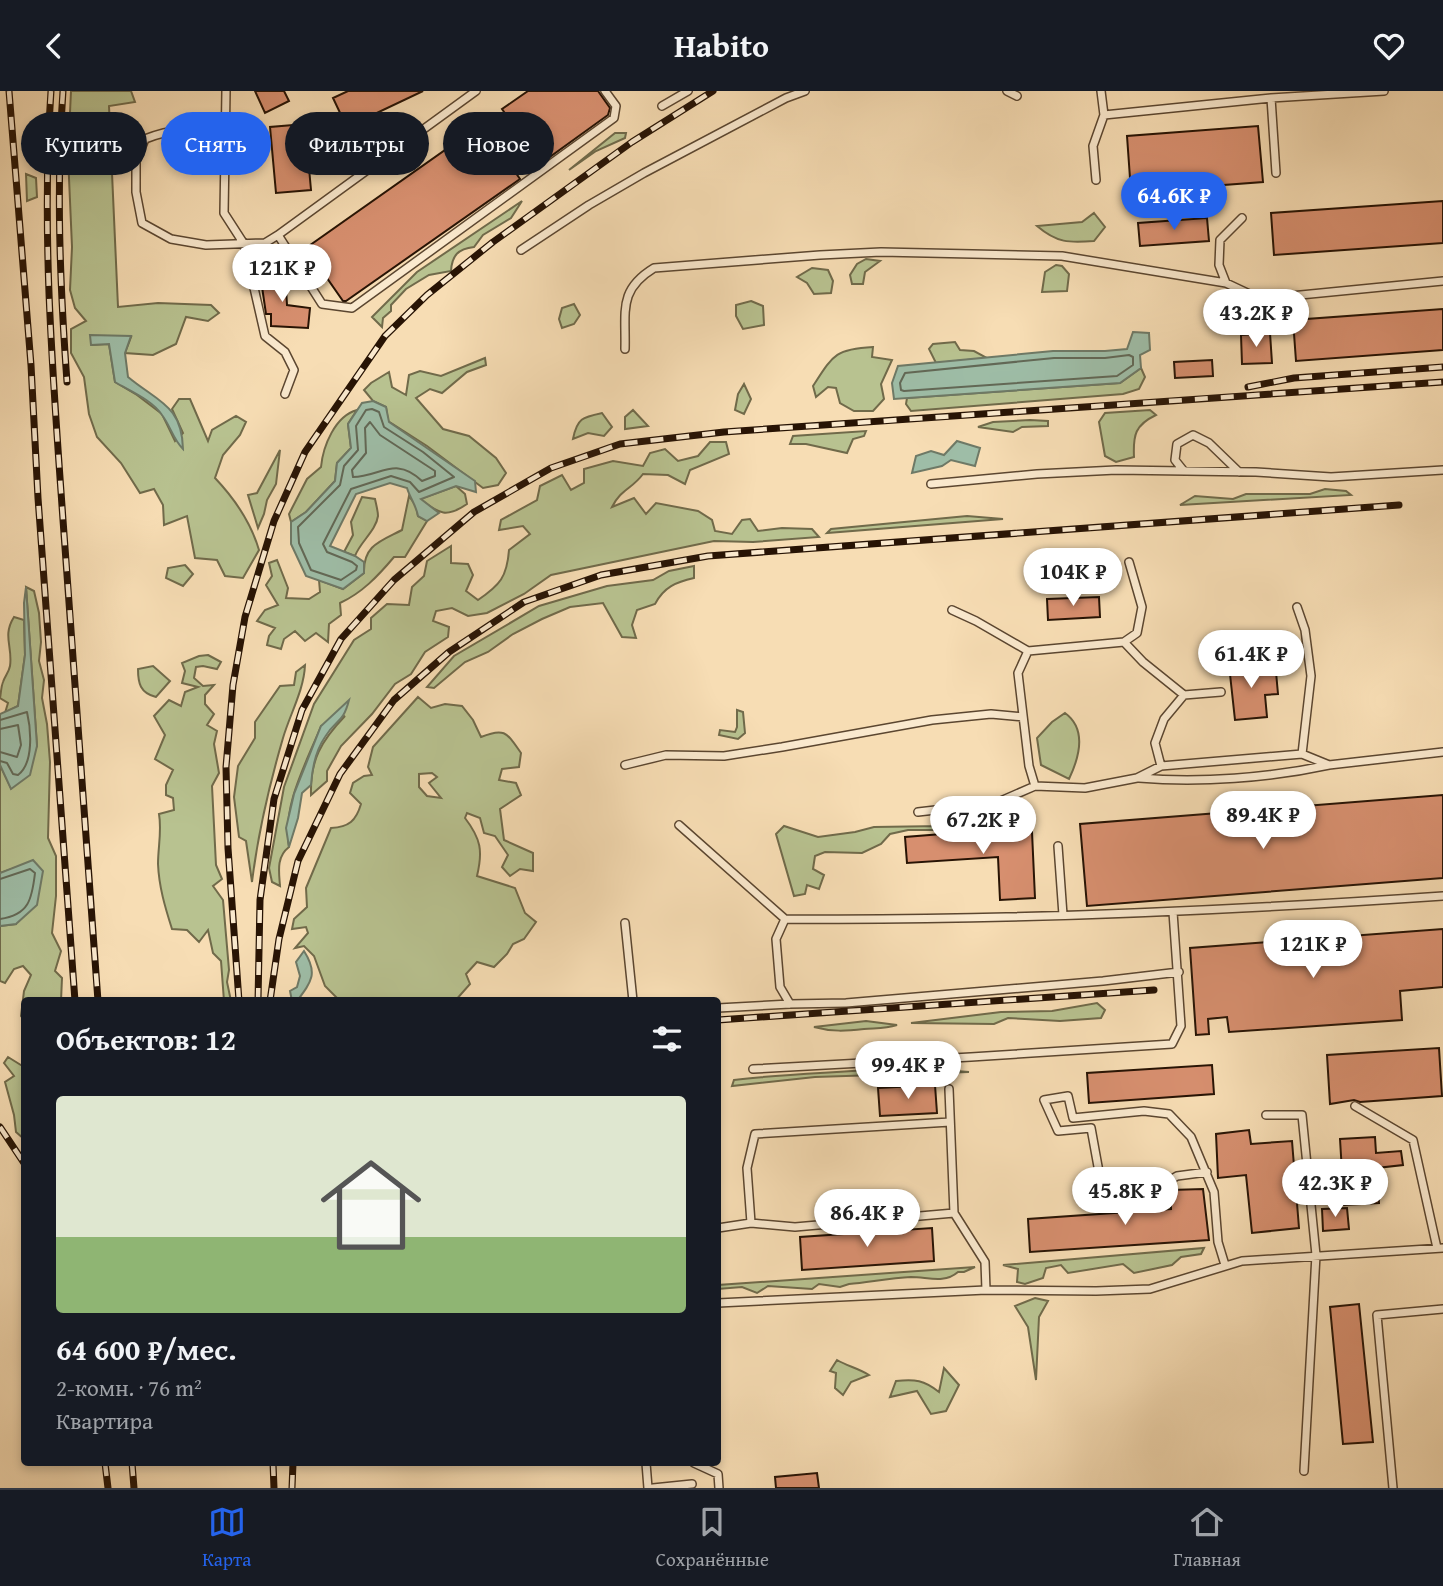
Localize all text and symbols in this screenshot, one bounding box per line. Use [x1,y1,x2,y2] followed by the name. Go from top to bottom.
[674,22,769,69] text: Habito
[35,27,73,65] icon: back
[1370,27,1408,65] icon: heart
[21,112,147,175] chip: Купить
[161,112,271,175] chip: Снять
[285,112,429,175] chip: Фильтры
[443,112,554,175] chip: Новое
[1109,173,1239,232] pin: 64.6K ₽
[1137,178,1211,211] text: 64.6K ₽
[225,245,339,304] pin: 121K ₽
[248,250,316,283] text: 121K ₽
[1191,289,1321,349] pin: 43.2K ₽
[1219,295,1293,328] text: 43.2K ₽
[1016,549,1130,608] pin: 104K ₽
[1039,554,1107,587] text: 104K ₽
[1186,631,1316,690] pin: 61.4K ₽
[1214,636,1288,669] text: 61.4K ₽
[1198,791,1328,851] pin: 89.4K ₽
[918,797,1048,856] pin: 67.2K ₽
[1226,797,1300,830] text: 89.4K ₽
[946,802,1020,835] text: 67.2K ₽
[1256,921,1370,980] pin: 121K ₽
[1279,926,1347,959] text: 121K ₽
[56,1017,236,1061] text: Объектов: 12
[648,1020,686,1058] icon: filters
[843,1041,973,1101] pin: 99.4K ₽
[871,1047,945,1080] text: 99.4K ₽
[308,1142,434,1268] icon: home
[1270,1159,1400,1219] pin: 42.3K ₽
[1298,1165,1372,1198] text: 42.3K ₽
[1060,1167,1190,1227] pin: 45.8K ₽
[1088,1173,1162,1206] text: 45.8K ₽
[802,1189,932,1249] pin: 86.4K ₽
[830,1195,904,1228] text: 86.4K ₽
[56,1327,237,1371] text: 64 600 ₽/мес.
[56,1371,202,1404] text: 2-комн. · 76 m²
[56,1404,153,1437] text: Квартира
[202,1503,251,1573] tab: Карта
[656,1503,769,1573] tab: Сохранённые
[1173,1503,1241,1573] tab: Главная

